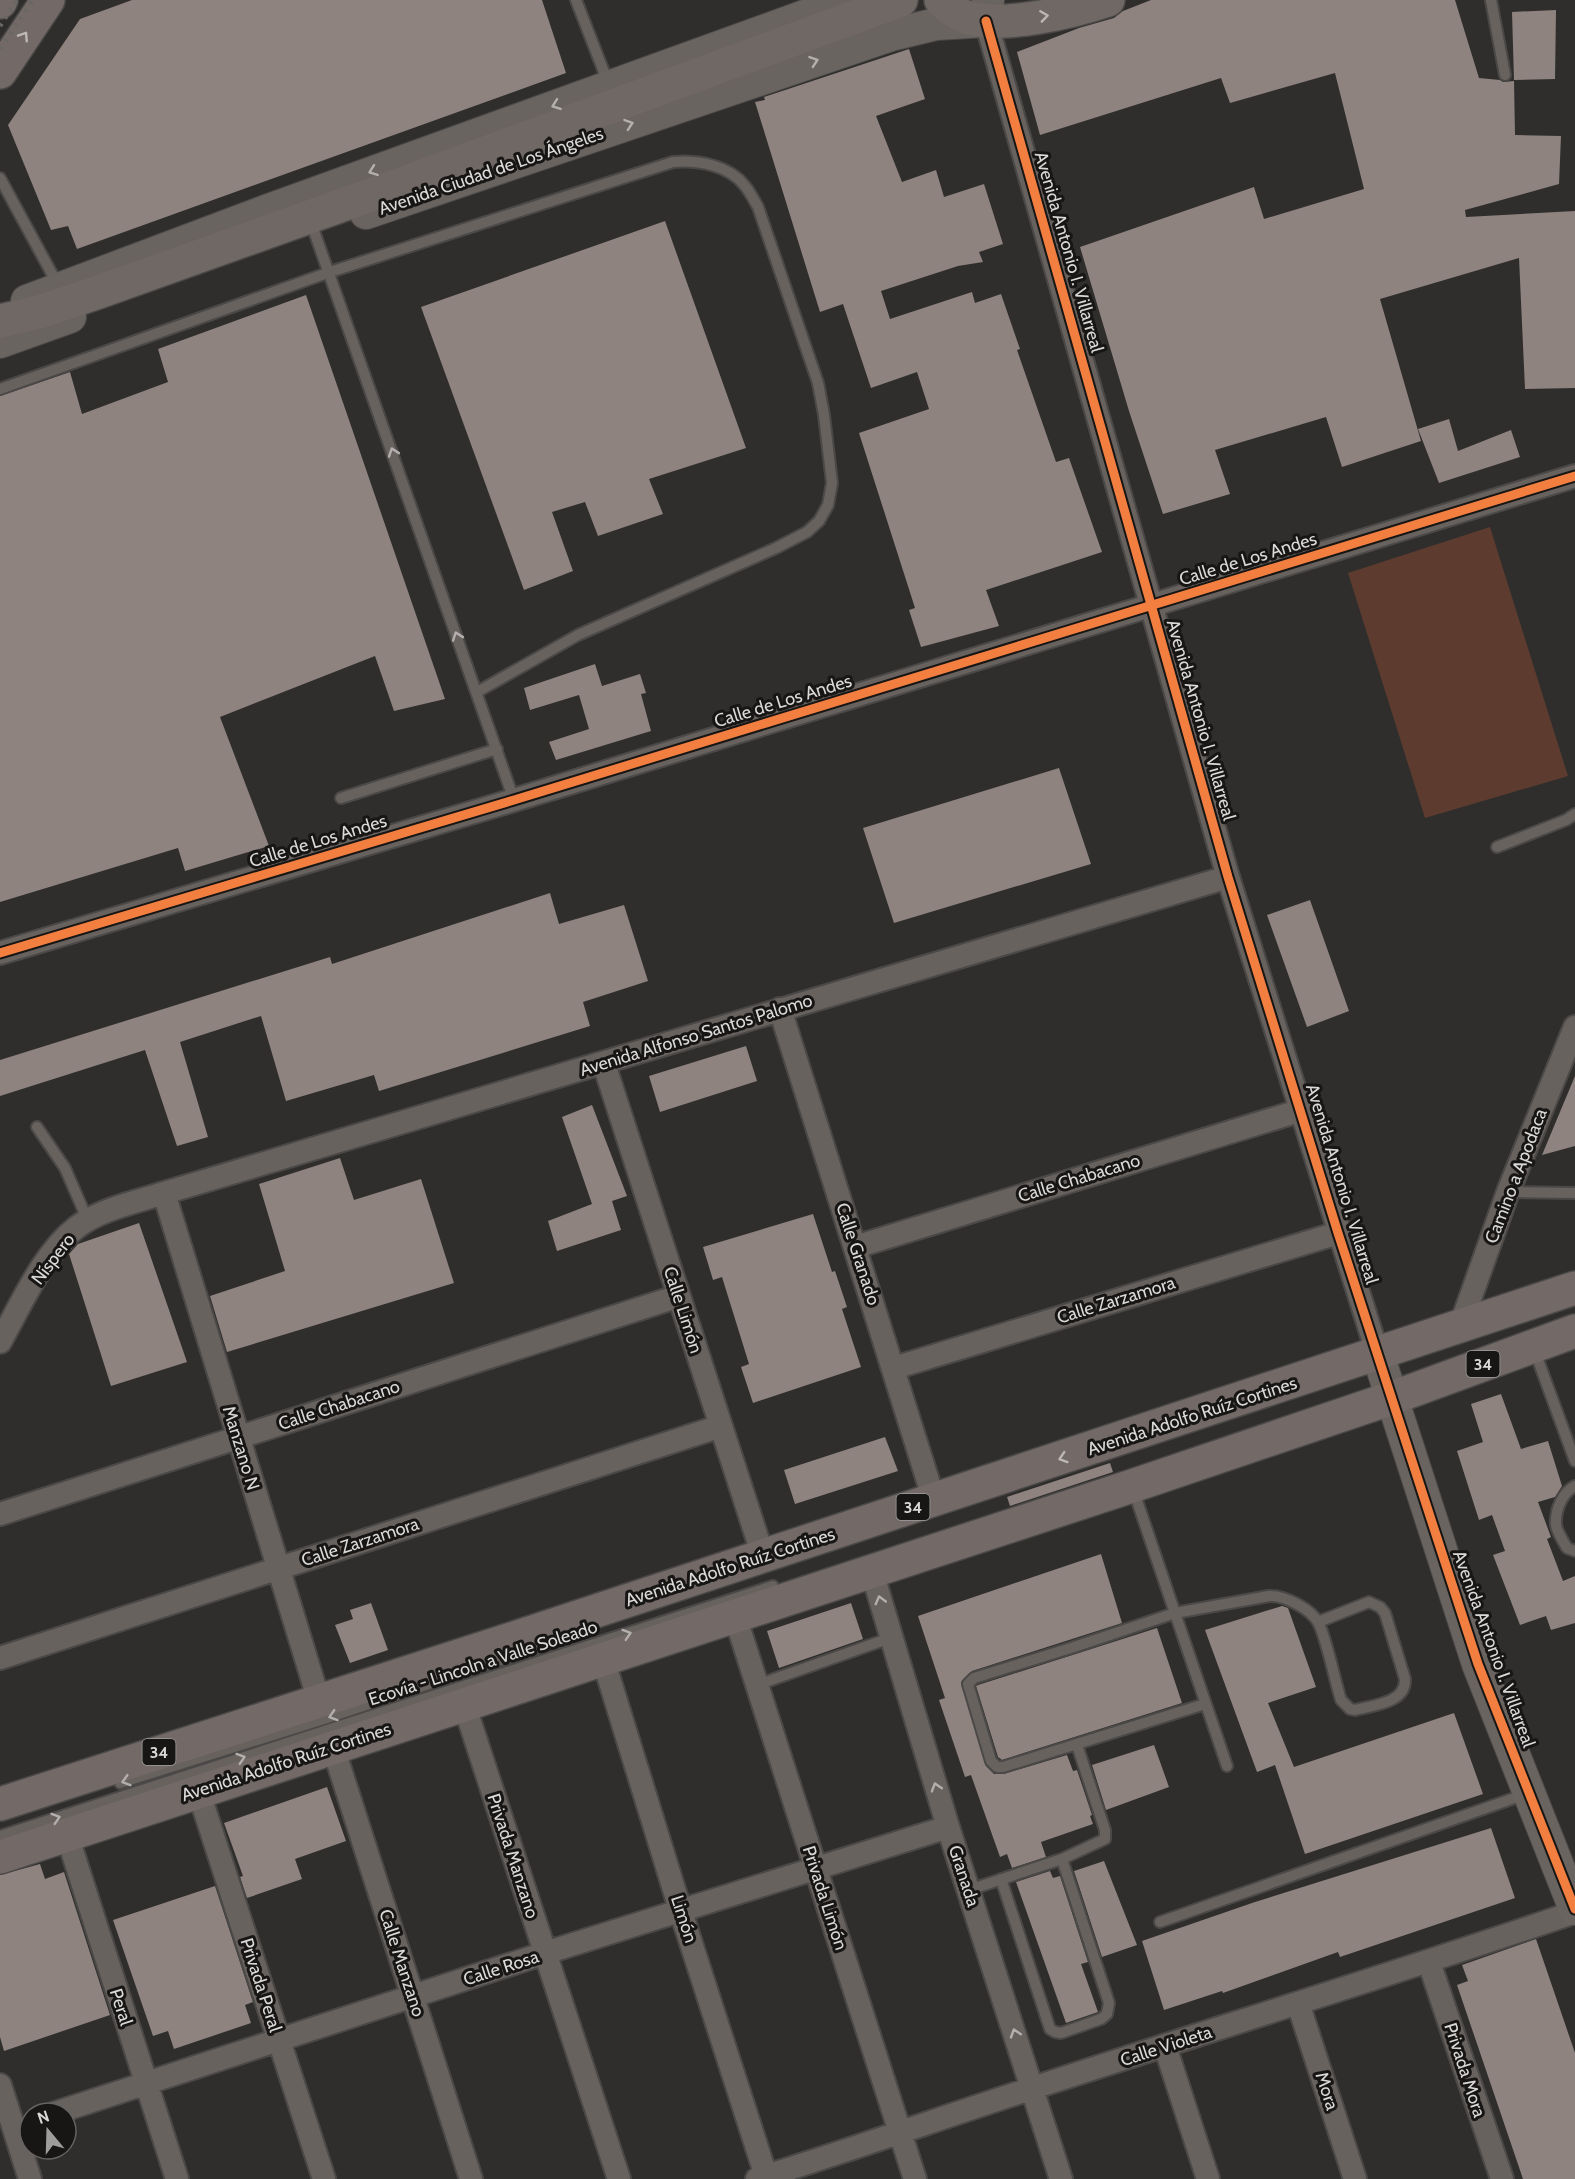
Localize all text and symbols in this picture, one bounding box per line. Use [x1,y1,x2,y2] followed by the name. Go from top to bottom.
[1040,10,1049,22] one-way arrow
[17,32,28,43] one-way arrow
[808,56,819,69] one-way arrow
[551,97,562,110] one-way arrow
[623,119,634,131] one-way arrow
[376,122,606,220] street label: Avenida Ciudad de Los Ángeles
[1030,149,1108,356] street label: Avenida Antonio I. Villarreal
[368,164,379,177] one-way arrow
[388,447,400,458] one-way arrow
[1177,528,1319,590] street label: Calle de Los Andes
[1162,617,1240,824] street label: Avenida Antonio I. Villarreal
[452,632,465,642] one-way arrow
[712,670,854,732] street label: Calle de Los Andes
[247,810,389,872] street label: Calle de Los Andes
[577,989,815,1081] street label: Avenida Alfonso Santos Palomo
[1301,1081,1383,1287] street label: Avenida Antonio I. Villarreal
[1480,1105,1552,1246] street label: Camino a Apodaca
[1015,1149,1143,1207] street label: Calle Chabacano
[831,1200,885,1308] street label: Calle Granado
[27,1229,79,1289] street label: Níspero
[659,1264,707,1356] street label: Calle Limón
[1054,1271,1178,1328] street label: Calle Zarzamora
[1466,1351,1500,1377] road number: 34
[1084,1372,1300,1460] street label: Avenida Adolfo Ruíz Cortines
[276,1375,403,1435] street label: Calle Chabacano
[218,1403,264,1493] street label: Manzano N
[1058,1451,1069,1463] one-way arrow
[896,1494,930,1520] road number: 34
[298,1513,422,1571] street label: Calle Zarzamora
[622,1523,838,1611] street label: Avenida Adolfo Ruíz Cortines
[1448,1548,1540,1751] street label: Avenida Antonio I. Villarreal
[874,1595,887,1605] one-way arrow
[366,1616,600,1710] street label: Ecovía - Lincoln a Valle Soleado
[621,1628,632,1641] one-way arrow
[328,1709,339,1722] one-way arrow
[178,1718,394,1806] street label: Avenida Adolfo Ruíz Cortines
[142,1739,176,1765] road number: 34
[235,1753,246,1765] one-way arrow
[121,1773,132,1786] one-way arrow
[931,1782,943,1793] one-way arrow
[482,1791,544,1921] street label: Privada Manzano
[50,1813,61,1825] one-way arrow
[944,1842,984,1910] street label: Granada
[798,1843,852,1953] street label: Privada Limón
[666,1892,702,1946] street label: Limón
[374,1906,430,2020] street label: Calle Manzano
[235,1935,287,2035] street label: Privada Peral
[461,1945,542,1990] street label: Calle Rosa
[105,1986,138,2029] street label: Peral
[1439,2020,1491,2120] street label: Privada Mora
[1117,2021,1215,2071] street label: Calle Violeta
[1009,2028,1022,2039] one-way arrow
[1311,2069,1344,2113] street label: Mora
[18,2101,78,2161] north arrow
[35,2106,52,2128] text: N

